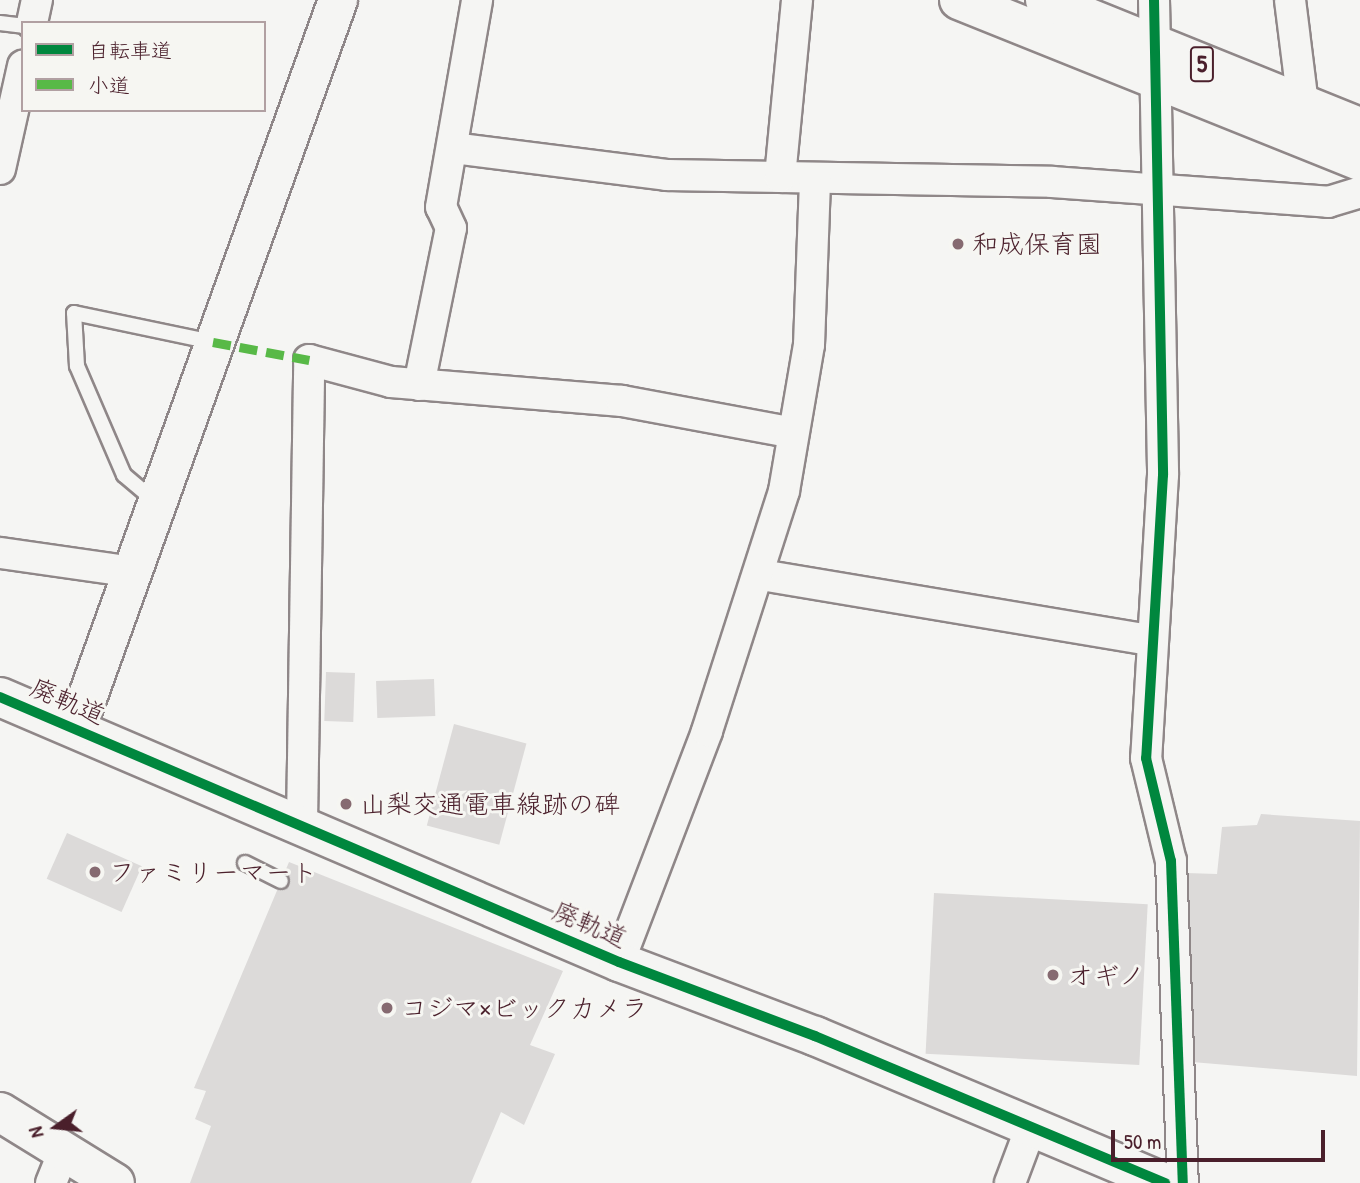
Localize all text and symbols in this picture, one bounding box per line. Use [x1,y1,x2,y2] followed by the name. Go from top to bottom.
[21,21,266,112] legend
[88,36,172,65] text: 自転車道
[1190,43,1214,84] road number: 5
[88,71,130,100] text: 小道
[972,228,1102,260] place label: 和成保育園
[950,236,966,252] marker: 和成保育園
[26,671,110,731] street label: 廃軌道
[360,788,620,820] place label: 山梨交通電車線跡の碑
[338,796,354,812] marker: 山梨交通電車線跡の碑
[109,856,317,888] place label: ファミリーマート
[87,864,103,880] marker: ファミリーマート
[548,894,632,954] street label: 廃軌道
[1067,959,1145,991] place label: オギノ
[1045,967,1061,983] marker: オギノ
[401,992,648,1024] place label: コジマ×ビックカメラ
[379,1000,395,1016] marker: コジマ×ビックカメラ
[21,1092,91,1162] north arrow
[1115,1116,1328,1160] scale bar
[22,1124,50,1141] text: N
[1124,1127,1161,1156] text: 50 m

